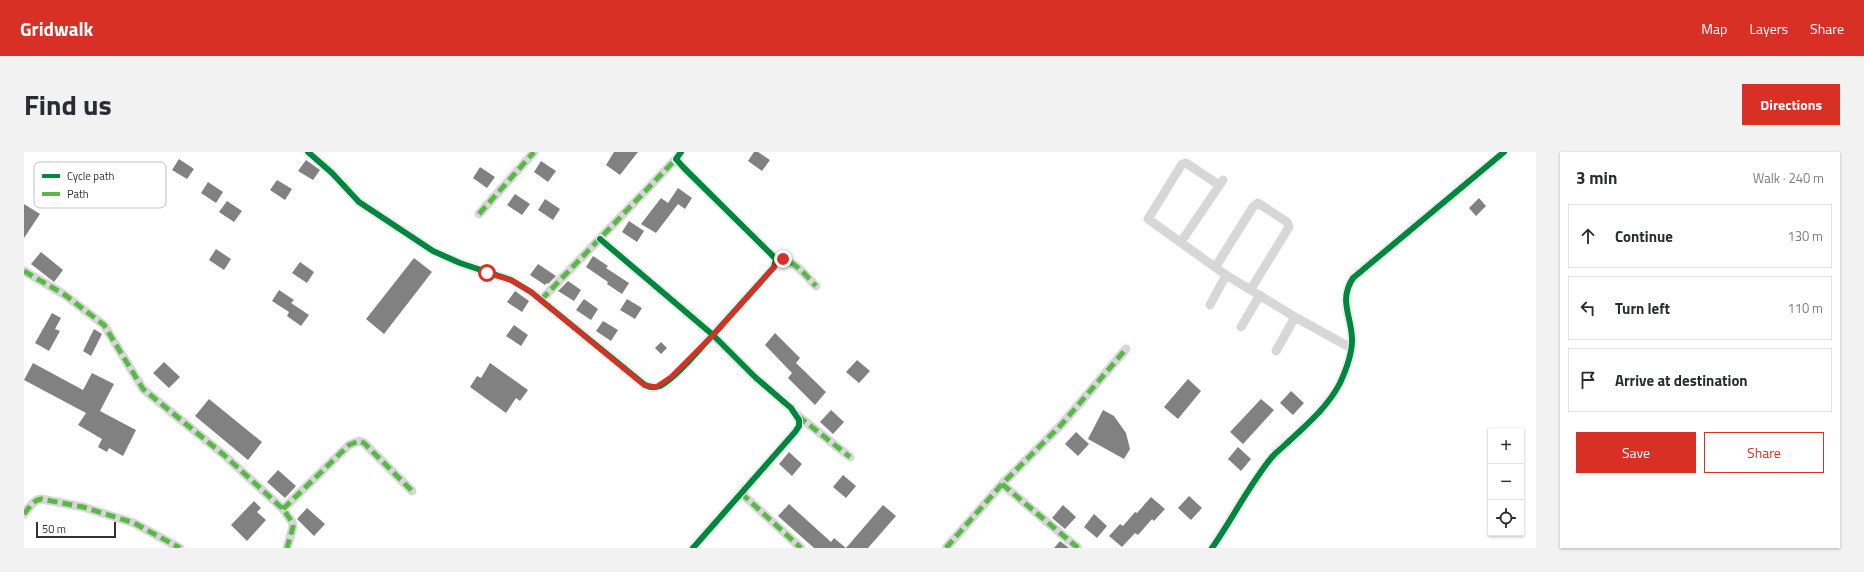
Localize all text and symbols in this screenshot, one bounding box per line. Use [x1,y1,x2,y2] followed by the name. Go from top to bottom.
[20,14,93,43] text: Gridwalk
[1701,18,1727,39] text: Map
[1749,18,1788,39] text: Layers
[1810,18,1844,39] text: Share
[24,83,112,126] text: Find us
[1742,84,1840,125] button: Directions
[34,162,166,208] legend
[1576,165,1617,191] text: 3 min
[67,168,115,184] text: Cycle path
[1753,168,1824,188] text: Walk · 240 m
[67,186,89,202] text: Path
[1577,225,1599,247] icon: ahead
[1615,225,1673,248] text: Continue
[1787,226,1823,246] text: 130 m
[774,250,792,268] route end
[478,264,496,282] route start
[1577,297,1599,319] icon: left
[1615,297,1670,320] text: Turn left
[1787,298,1823,318] text: 110 m
[1577,369,1599,391] icon: arrive
[1615,369,1748,392] text: Arrive at destination
[1488,428,1524,536] map controls
[1488,428,1524,464] button: +
[1576,432,1696,473] button: Save
[1704,432,1824,473] button: Share
[1488,464,1524,500] button: −
[1488,500,1524,536] button: locate
[36,520,116,539] scale bar
[42,521,66,537] text: 50 m

